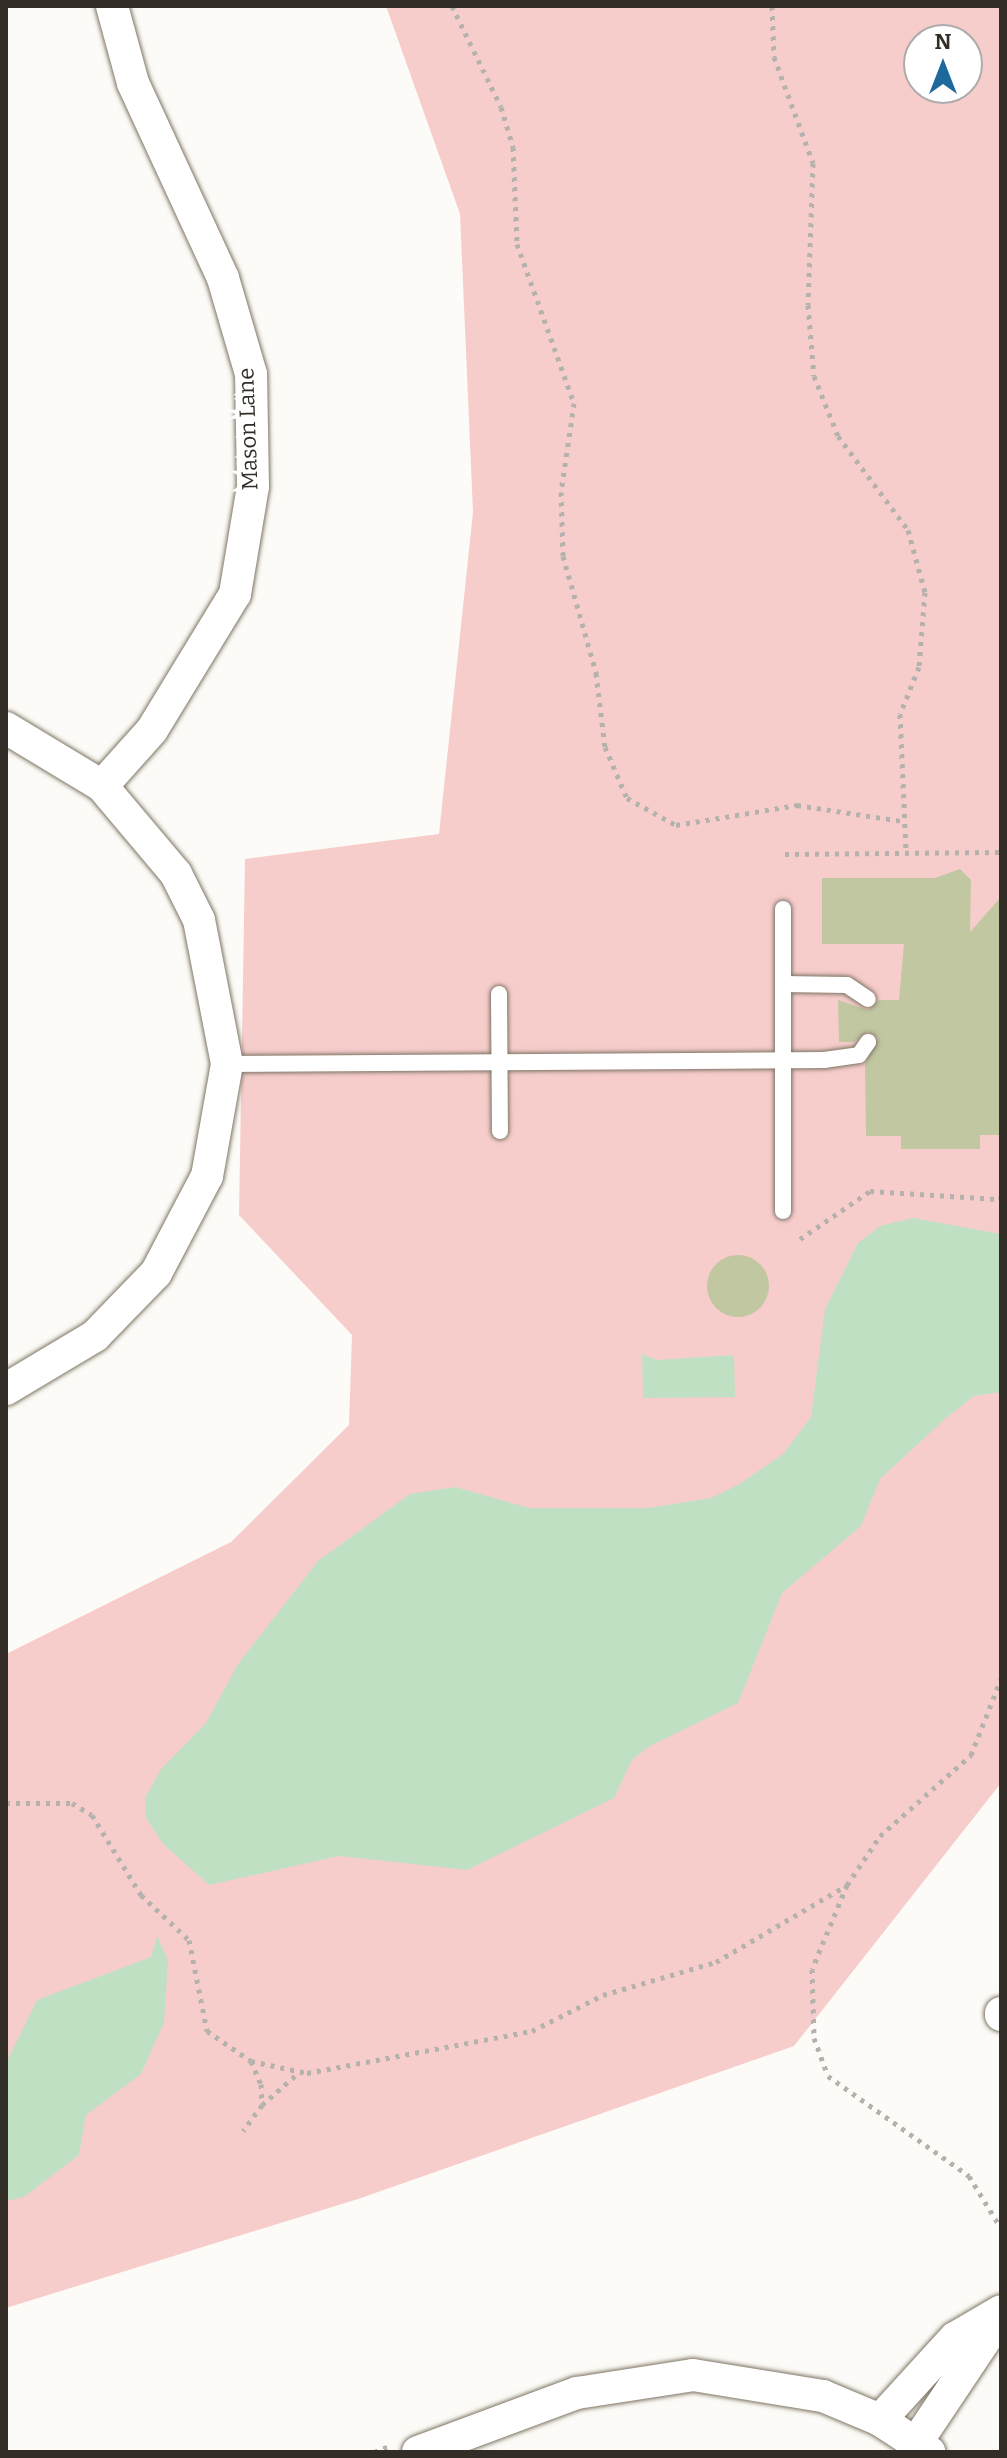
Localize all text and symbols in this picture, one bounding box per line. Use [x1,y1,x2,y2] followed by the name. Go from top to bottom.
[903,24,983,104] north arrow
[935,28,951,55] text: N
[233,367,263,491] street label: Mason Lane

